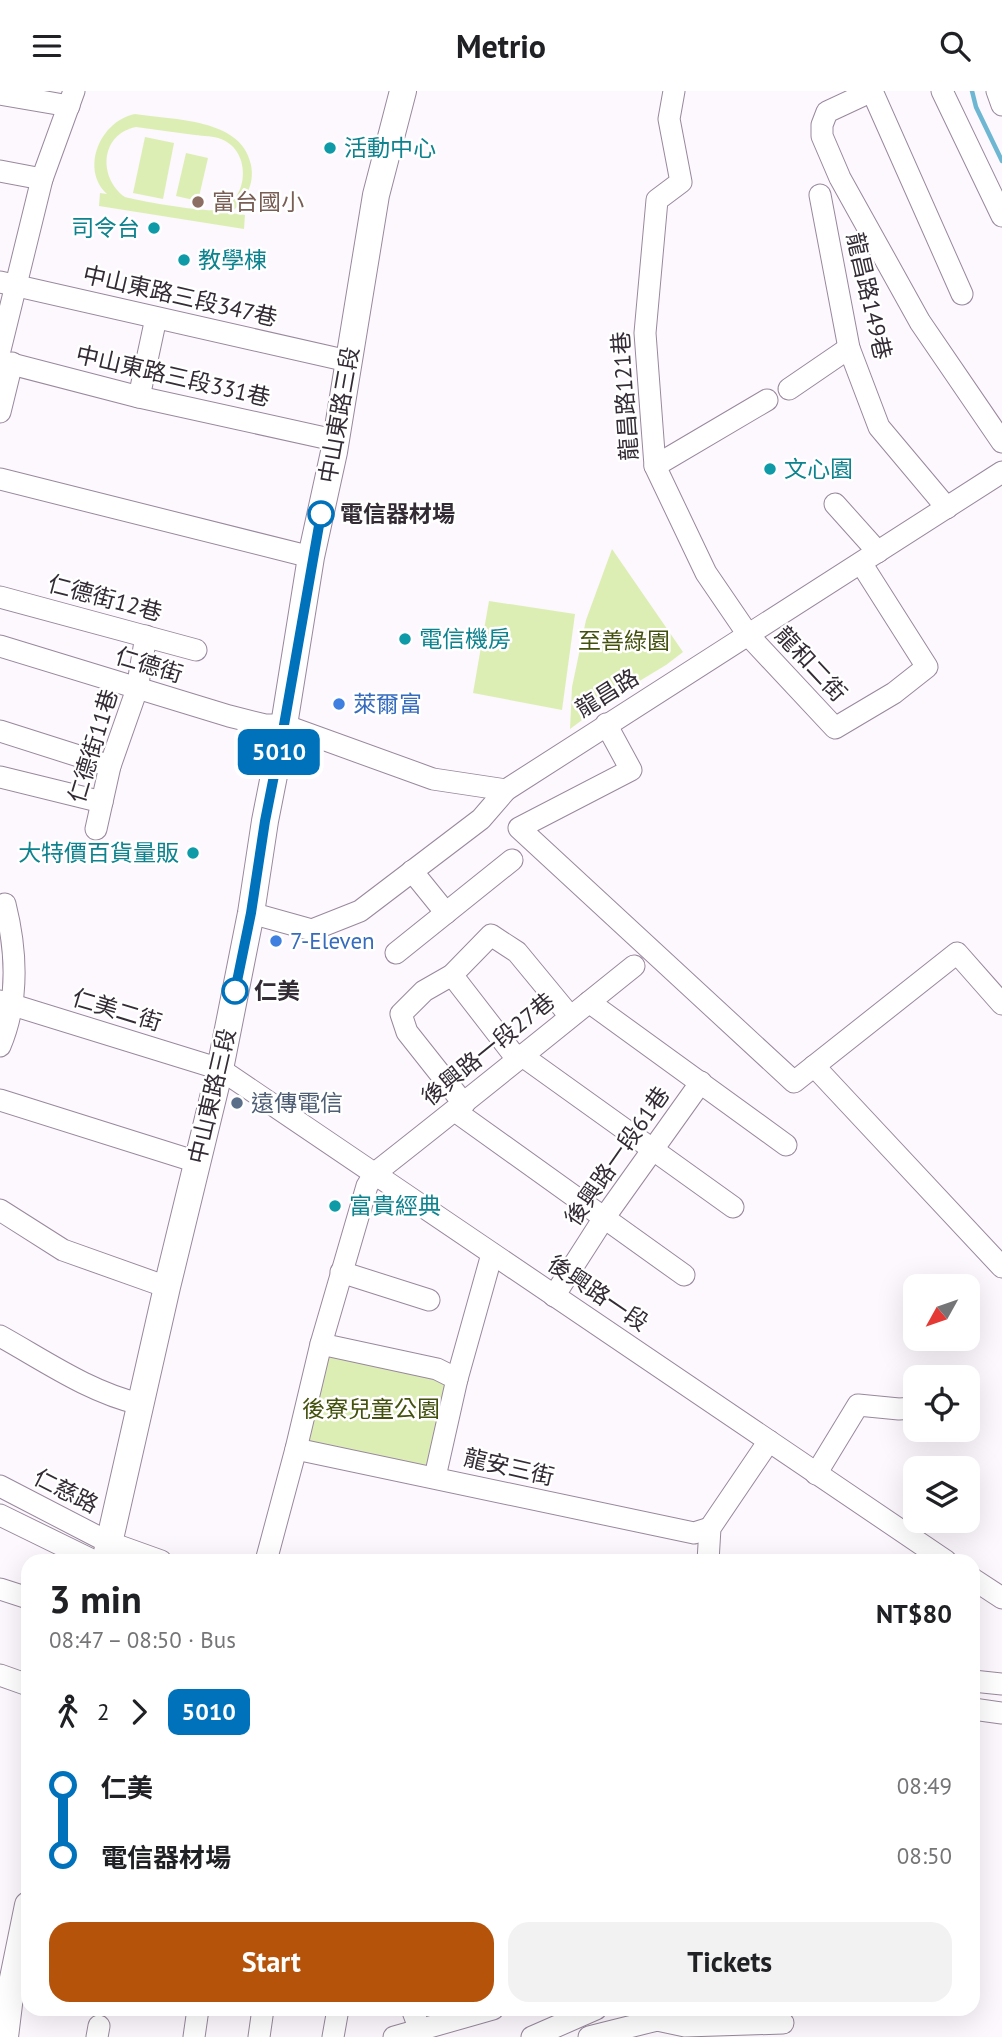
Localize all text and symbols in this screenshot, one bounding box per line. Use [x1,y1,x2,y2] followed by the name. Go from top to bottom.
[456,25,546,67] text: Metrio
[28,27,66,65] icon: menu
[936,27,974,65] icon: search
[344,133,436,162] place label: 活動中心
[322,140,338,156] marker: 活動中心
[212,187,304,216] place label: 富台國小
[190,194,206,210] marker: 富台國小
[71,213,140,242] place label: 司令台
[146,220,162,236] marker: 司令台
[841,229,898,362] street label: 龍昌路149巷
[198,245,267,274] place label: 教學棟
[176,252,192,268] marker: 教學棟
[80,259,280,332] street label: 中山東路三段347巷
[606,330,643,462] street label: 龍昌路121巷
[73,339,273,412] street label: 中山東路三段331巷
[312,344,365,485] street label: 中山東路三段
[784,454,853,483] place label: 文心園
[762,461,778,477] marker: 文心園
[340,499,455,528] place label: 電信器材場
[308,501,334,527] marker: 電信器材場
[45,568,165,627] street label: 仁德街12巷
[769,620,853,707] street label: 龍和二街
[419,624,511,653] place label: 電信機房
[578,626,670,655] park label: 至善綠園
[397,631,413,647] marker: 電信機房
[112,641,186,688] street label: 仁德街
[570,662,644,723] street label: 龍昌路
[62,686,124,806] street label: 仁德街11巷
[353,689,422,718] place label: 萊爾富
[331,696,347,712] marker: 萊爾富
[230,729,328,775] line badge: 5010
[252,736,306,767] text: 5010
[18,838,179,867] place label: 大特價百貨量販
[185,845,201,861] marker: 大特價百貨量販
[290,926,375,955] place label: 7-Eleven
[268,933,284,949] marker: 7-Eleven
[254,976,300,1005] place label: 仁美
[222,978,248,1004] marker: 仁美
[69,982,165,1037] street label: 仁美二街
[415,986,560,1111] street label: 後興路一段27巷
[182,1025,241,1166] street label: 中山東路三段
[558,1081,675,1231] street label: 後興路一段61巷
[251,1088,343,1117] place label: 遠傳電信
[229,1095,245,1111] marker: 遠傳電信
[349,1191,441,1220] place label: 富貴經典
[327,1198,343,1214] marker: 富貴經典
[543,1248,654,1337] street label: 後興路一段
[903,1274,980,1351] north arrow
[903,1274,980,1533] map controls
[903,1365,980,1442] button: locate
[302,1394,440,1423] park label: 後寮兒童公園
[461,1442,557,1491] street label: 龍安三街
[903,1456,980,1533] button: layers
[29,1462,104,1519] street label: 仁慈路
[49,1574,142,1623] text: 3 min
[876,1597,952,1630] text: NT$80
[49,1625,236,1654] text: 08:47 – 08:50 · Bus
[49,1693,87,1731] icon: walk
[120,1693,158,1731] icon: forward
[182,1696,236,1727] text: 5010
[97,1697,110,1726] text: 2
[101,1771,153,1804] text: 仁美
[897,1771,952,1800] text: 08:49
[101,1841,231,1874] text: 電信器材場
[897,1841,952,1870] text: 08:50
[49,1922,494,2002] button: Start
[508,1922,952,2002] button: Tickets

